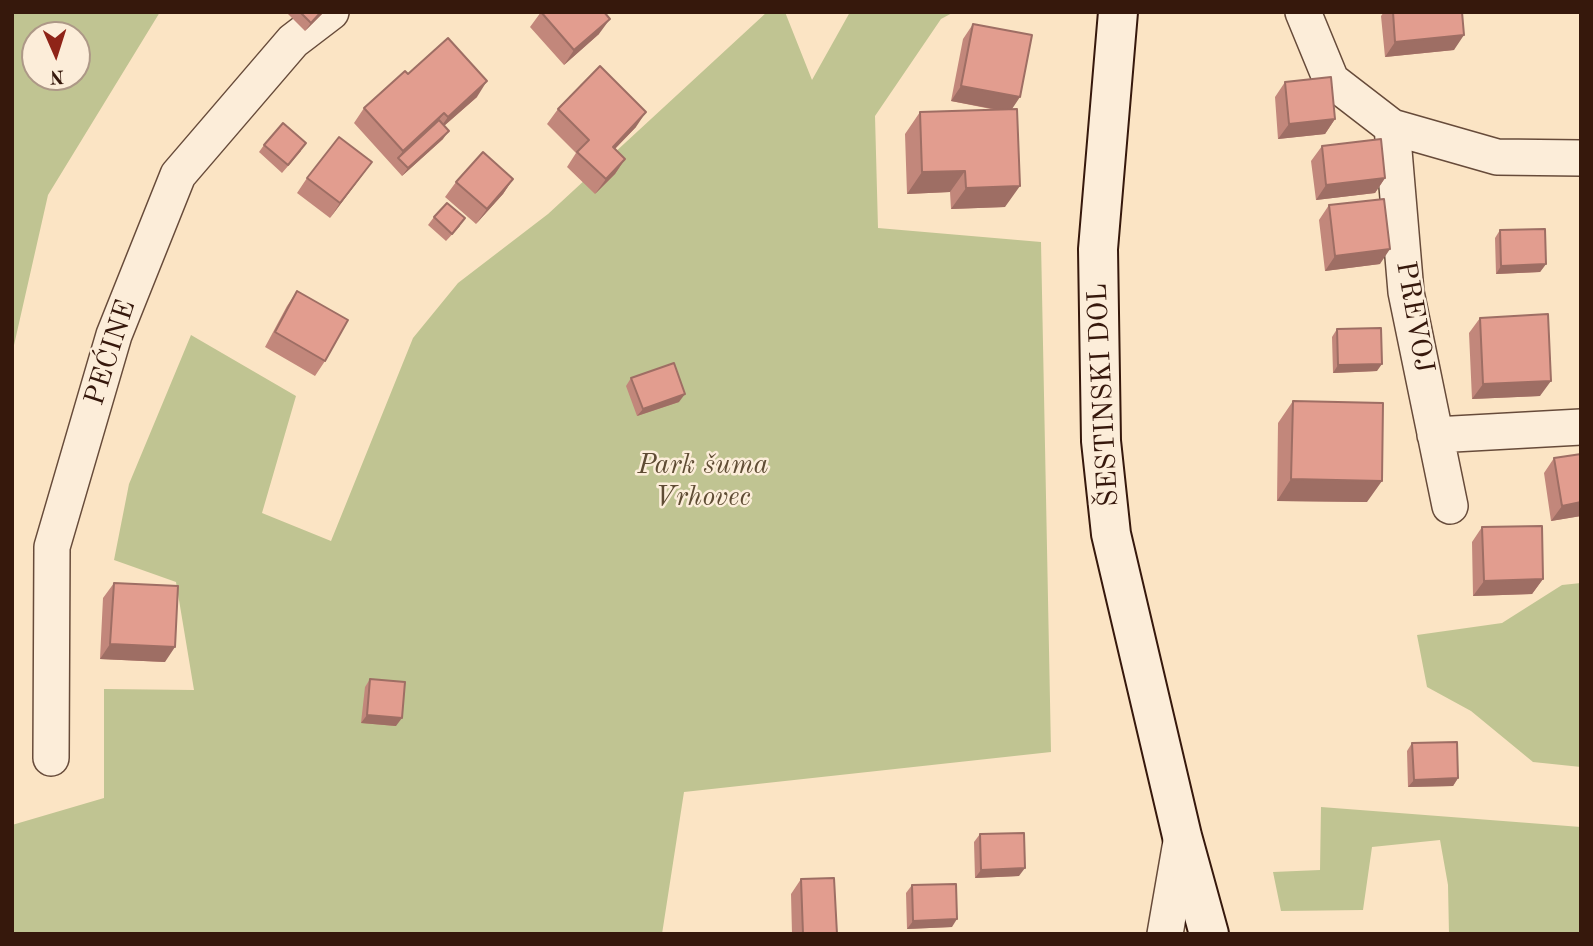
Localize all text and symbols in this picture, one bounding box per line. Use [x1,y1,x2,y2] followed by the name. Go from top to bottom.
[21,21,91,91] north arrow
[49,66,65,85] text: N
[1388,258,1440,376] street label: PREVOJ
[1081,282,1127,508] street label: ŠESTINSKI DOL
[78,296,144,410] street label: PEĆINE
[637,449,769,515] park label: Park šuma Vrhovec

